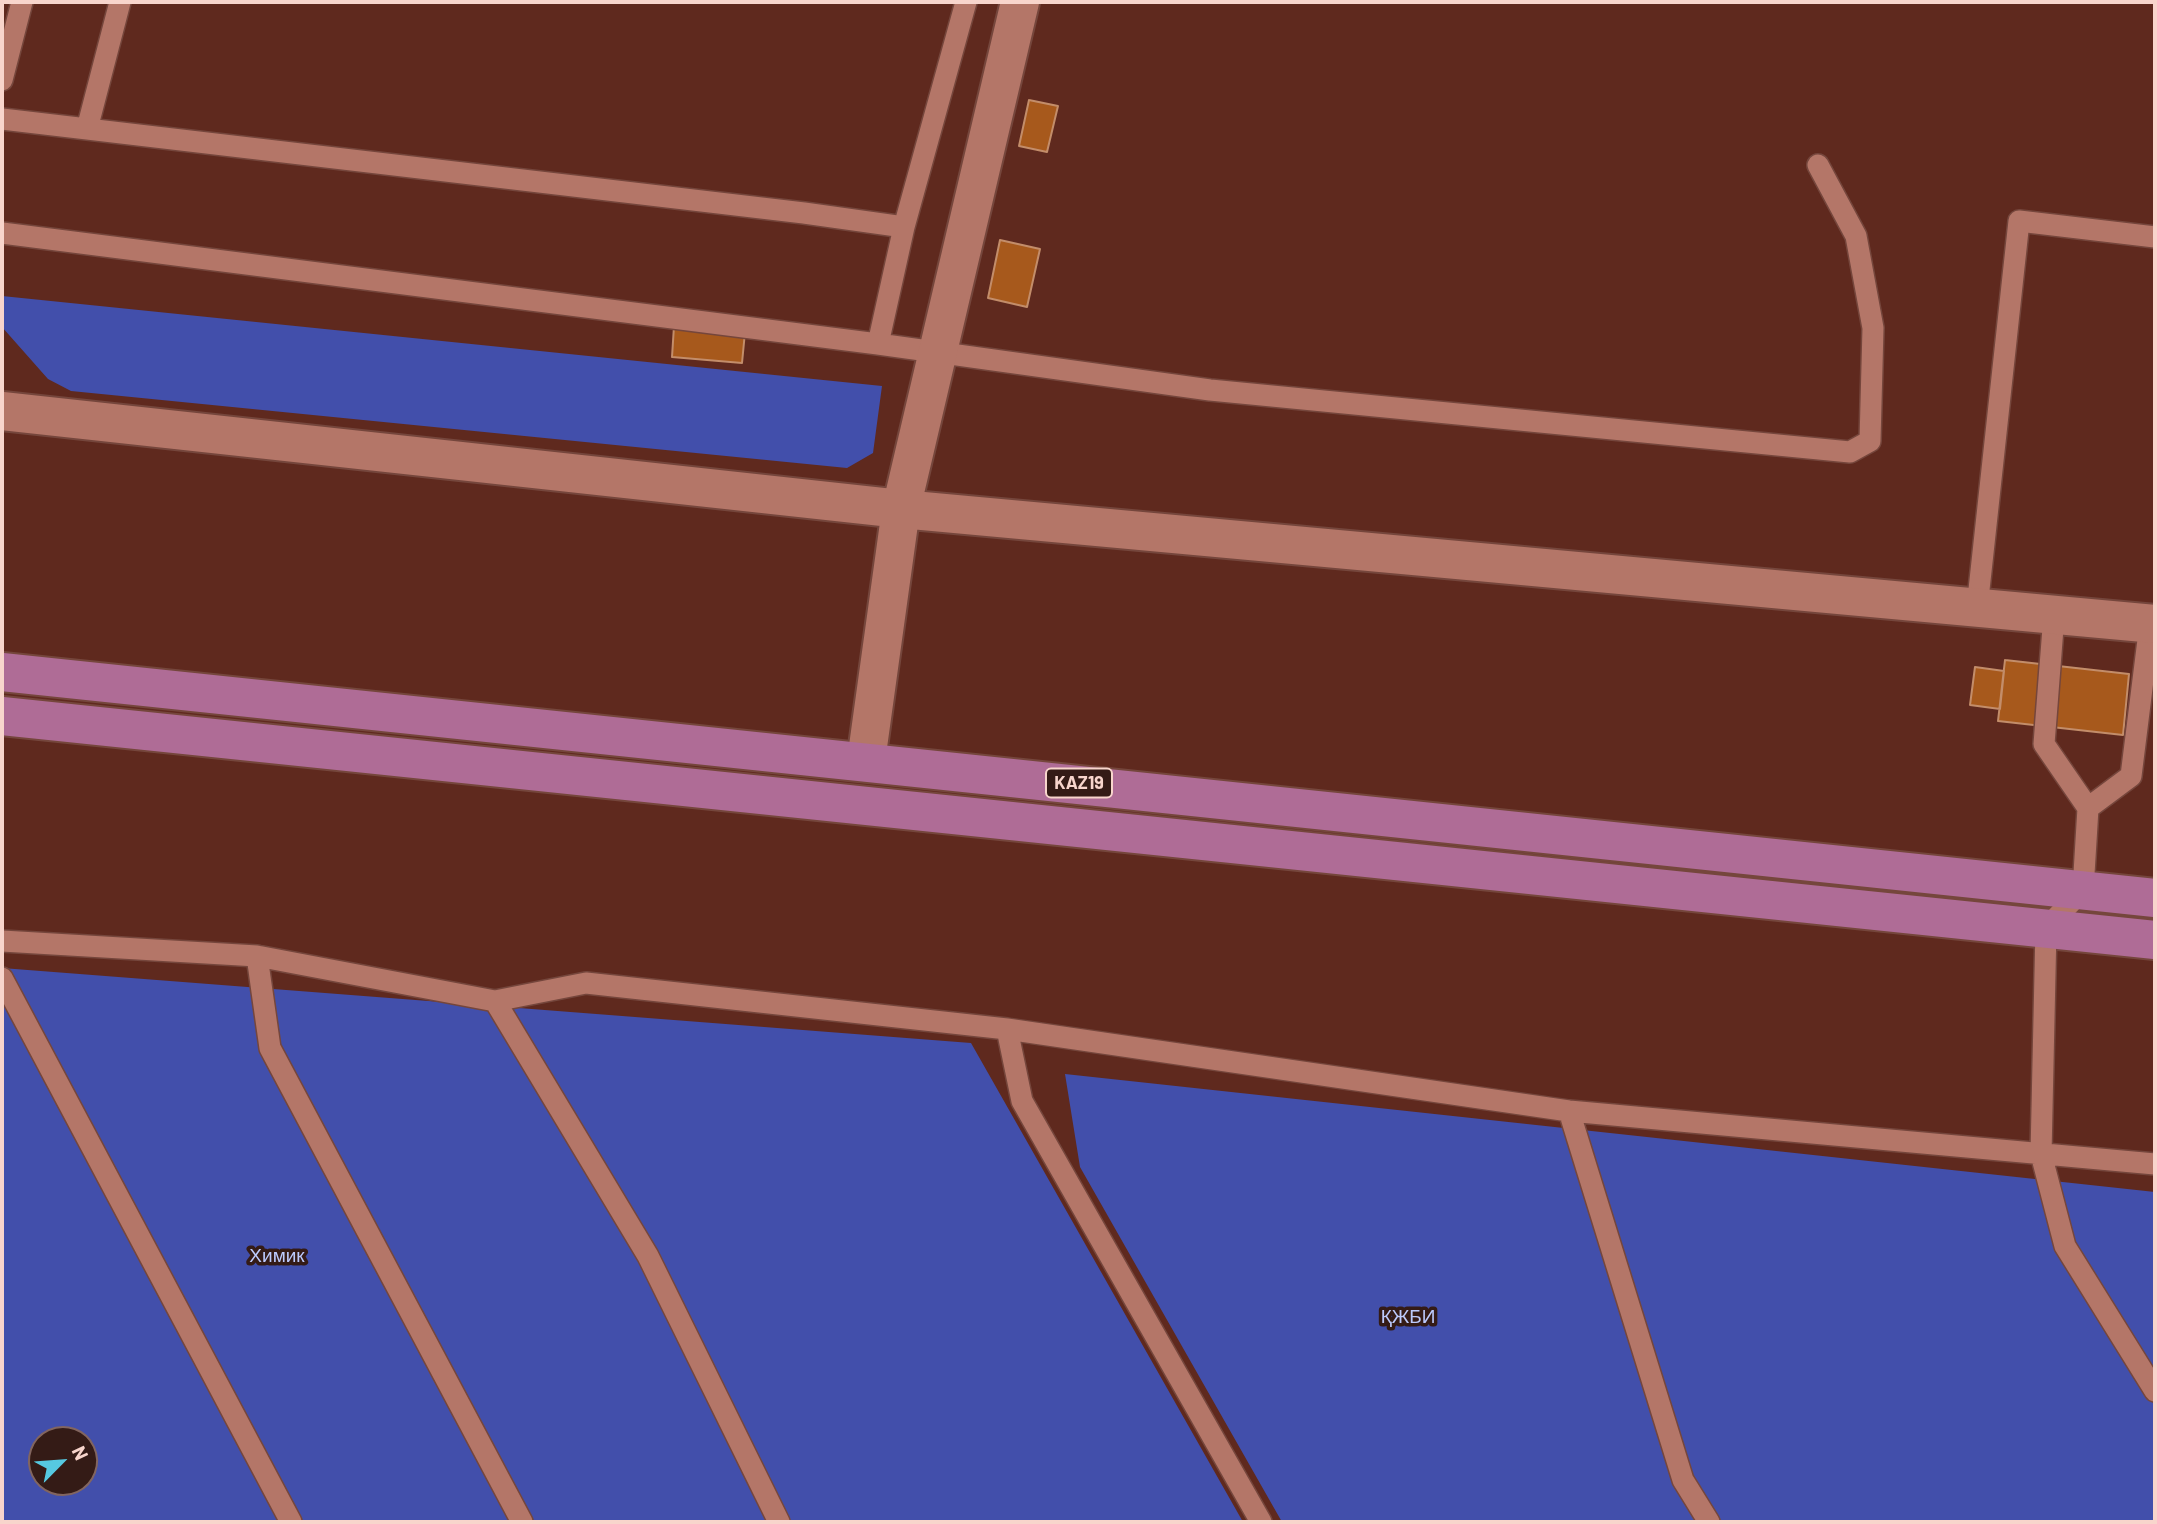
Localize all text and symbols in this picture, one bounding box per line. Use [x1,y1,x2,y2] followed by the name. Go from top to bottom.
[1046,768,1112,798] road number: KAZ19
[249,1245,305,1267] park label: Химик
[1381,1306,1435,1328] park label: ҚЖБИ
[28,1426,98,1496] north arrow
[68,1442,94,1463] text: N

